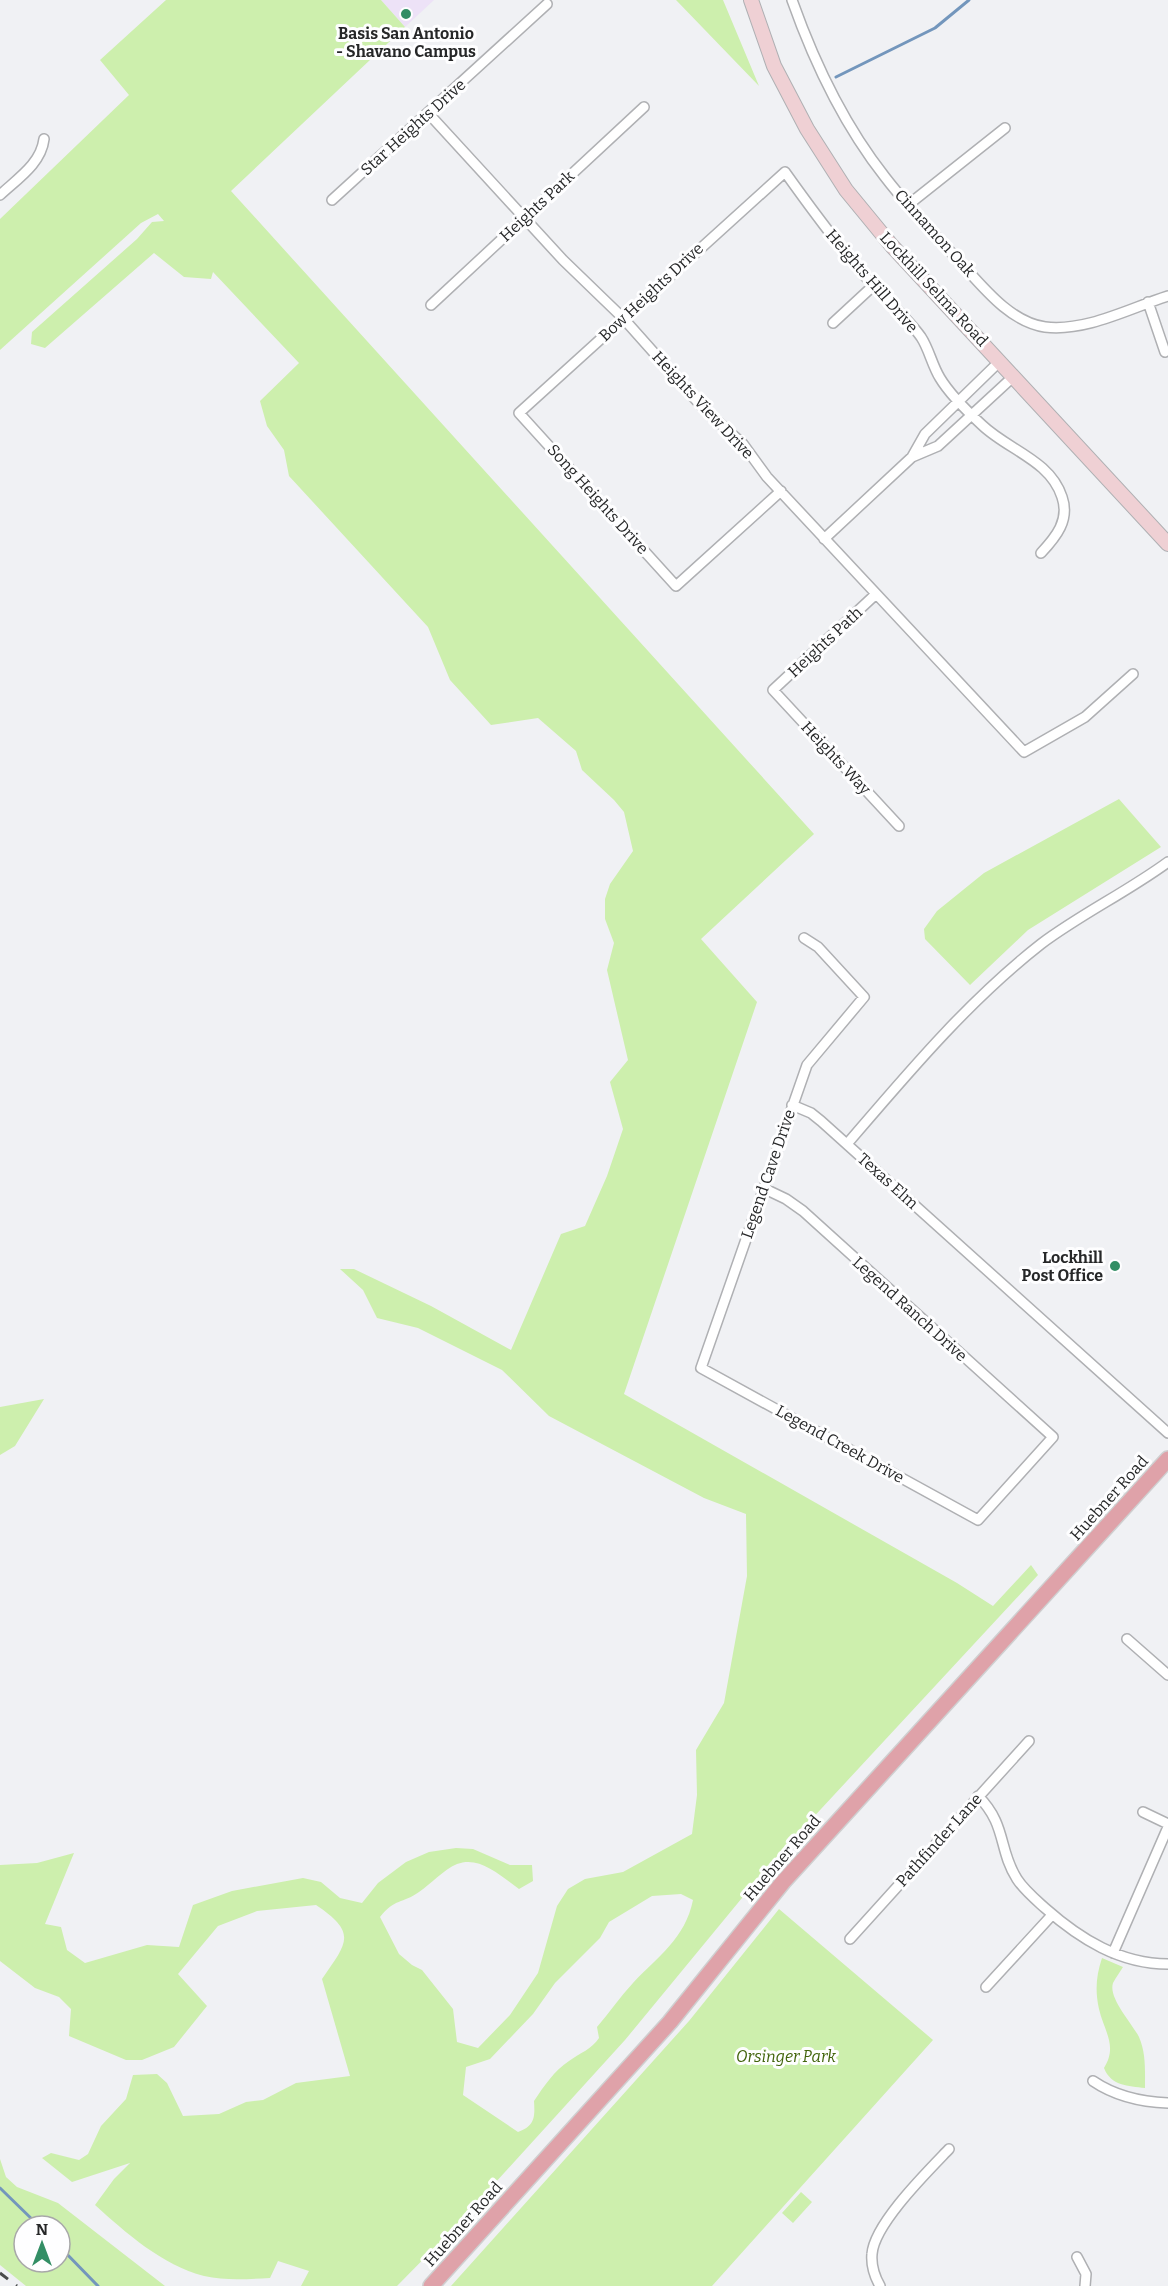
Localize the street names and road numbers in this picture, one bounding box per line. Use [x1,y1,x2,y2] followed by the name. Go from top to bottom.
[357,75,469,179] street label: Star Heights Drive
[496,167,578,245] street label: Heights Park
[891,185,979,281] street label: Cinnamon Oak
[822,226,922,336] street label: Heights Hill Drive
[876,228,992,350] street label: Lockhill Selma Road
[595,239,707,345] street label: Bow Heights Drive
[648,347,758,463] street label: Heights View Drive
[544,440,652,558] street label: Song Heights Drive
[784,603,866,681] street label: Heights Path
[797,718,875,799] street label: Heights Way
[737,1107,799,1241] street label: Legend Cave Drive
[854,1149,922,1213] street label: Texas Elm
[849,1253,971,1365] street label: Legend Ranch Drive
[773,1401,907,1487] street label: Legend Creek Drive
[1066,1451,1152,1544] street label: Huebner Road
[892,1789,986,1891] street label: Pathfinder Lane
[740,1811,825,1905] street label: Huebner Road
[420,2177,506,2270] street label: Huebner Road

